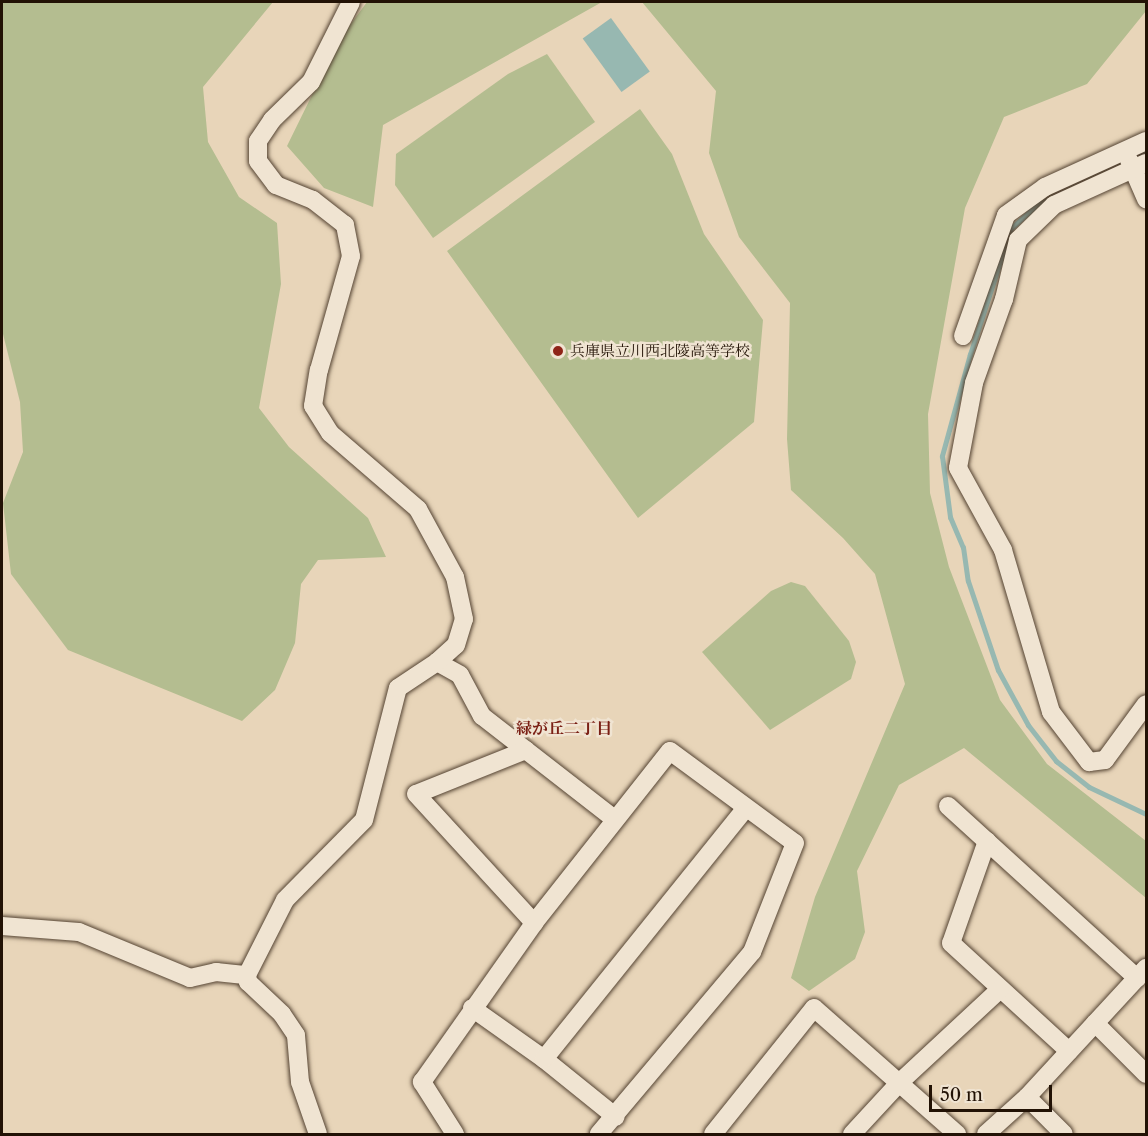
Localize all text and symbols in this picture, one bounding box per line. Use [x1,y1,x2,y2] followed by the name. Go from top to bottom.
[570,342,750,360] place label: 兵庫県立川西北陵高等学校
[551,344,565,358] marker: 兵庫県立川西北陵高等学校
[516,718,612,738] district label: 緑が丘二丁目
[932,1073,1055,1111] scale bar
[940,1084,983,1106] text: 50 m

